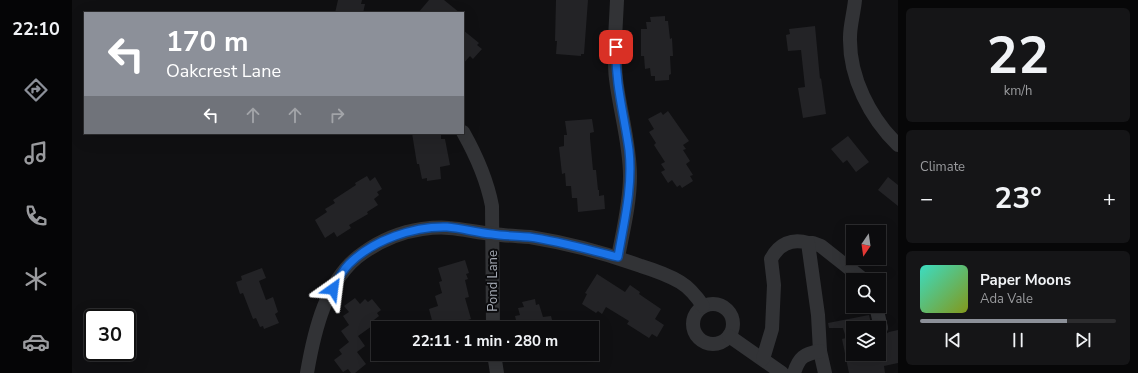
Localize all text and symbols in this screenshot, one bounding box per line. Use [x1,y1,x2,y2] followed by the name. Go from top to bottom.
[12,17,60,41] text: 22:10
[987,20,1049,91] text: 22
[166,23,249,61] text: 170 m
[100,28,152,80] icon: left
[599,30,633,64] pin
[605,36,627,58] icon: arrive
[166,59,281,83] text: Oakcrest Lane
[22,76,50,104] icon: directions
[1004,82,1032,100] text: km/h
[200,104,222,126] icon: left
[242,104,264,126] icon: ahead
[284,104,306,126] icon: ahead
[326,104,348,126] icon: right
[22,139,50,167] icon: music
[920,158,965,176] text: Climate
[994,178,1042,219] text: 23°
[920,184,933,214] text: −
[1103,184,1116,214] text: +
[22,202,50,230] icon: phone
[846,225,886,265] north arrow
[846,225,886,361] map controls
[484,250,502,312] street label: Pond Lane
[22,265,50,293] icon: climate
[312,268,354,310] position arrow
[980,270,1071,290] text: Paper Moons
[846,273,886,313] button: search
[980,290,1033,308] text: Ada Vale
[84,309,136,361] speed limit sign: 30
[846,321,886,361] button: layers
[22,328,50,356] icon: car
[942,329,964,351] icon: previous
[1007,329,1029,351] icon: pause
[1072,329,1094,351] icon: next
[412,331,558,351] text: 22:11 · 1 min · 280 m

